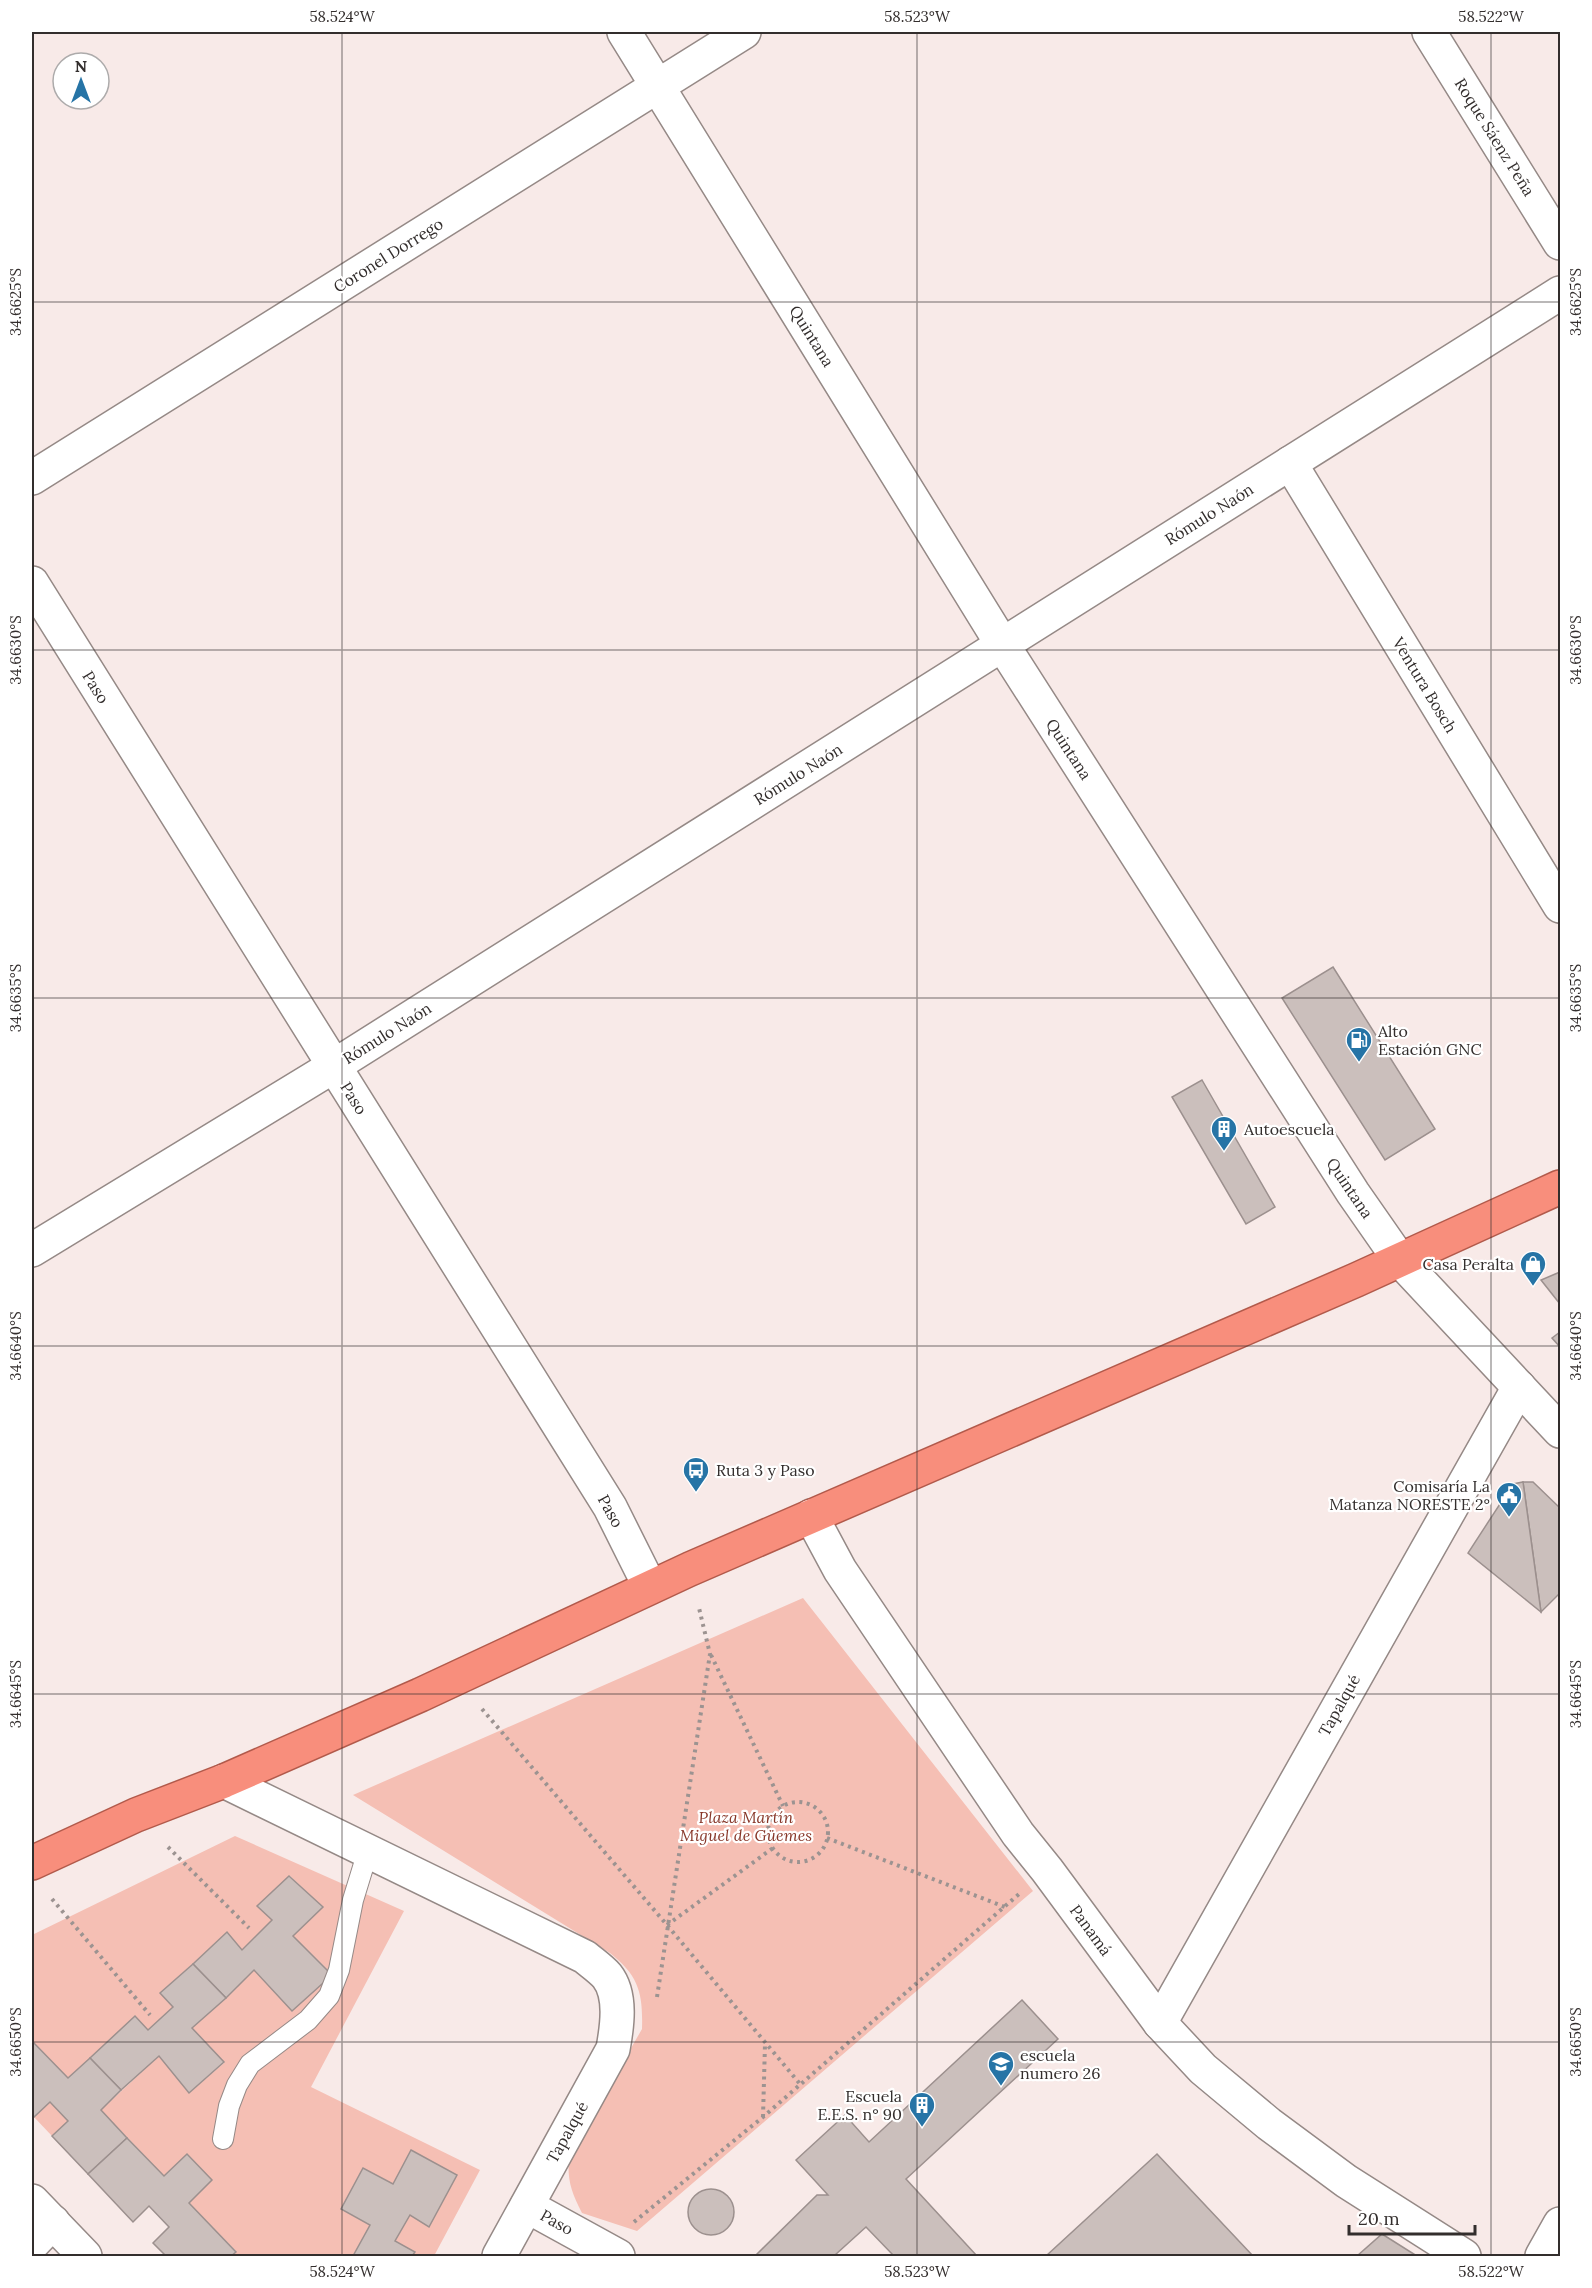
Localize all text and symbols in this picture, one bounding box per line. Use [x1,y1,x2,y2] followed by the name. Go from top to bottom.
[309,7,376,26] text: 58.524°W
[884,7,951,26] text: 58.523°W
[1458,7,1525,26] text: 58.522°W
[51,51,111,111] north arrow
[75,56,87,76] text: N
[1451,74,1539,200] street label: Roque Sáenz Peña
[329,213,447,297] street label: Coronel Dorrego
[6,268,25,336] text: 34.6625°S
[1566,268,1585,336] text: 34.6625°S
[785,302,839,370] street label: Quintana
[1161,479,1257,549] street label: Rómulo Naón
[6,615,25,685] text: 34.6630°S
[1566,615,1585,685] text: 34.6630°S
[1388,633,1462,737] street label: Ventura Bosch
[78,667,114,707] street label: Paso
[1042,715,1096,783] street label: Quintana
[750,739,846,809] street label: Rómulo Naón
[6,964,25,1032] text: 34.6635°S
[1566,964,1585,1032] text: 34.6635°S
[339,998,435,1068] street label: Rómulo Naón
[1377,1021,1482,1059] place label: Alto Estación GNC
[1344,1025,1374,1063] fuel station icon: Alto Estación GNC
[336,1078,372,1118] street label: Paso
[1209,1114,1239,1152] building icon: Autoescuela
[1243,1119,1335,1139] place label: Autoescuela
[1322,1154,1378,1222] street label: Quintana
[1518,1249,1548,1287] shop icon: Casa Peralta
[1423,1254,1514,1274] place label: Casa Peralta
[6,1311,25,1381] text: 34.6640°S
[1566,1311,1585,1381] text: 34.6640°S
[681,1455,711,1493] bus stop icon: Ruta 3 y Paso
[716,1460,815,1480] place label: Ruta 3 y Paso
[1329,1476,1490,1514] place label: Comisaría La Matanza NORESTE 2°
[1494,1480,1524,1518] public building icon: Comisaría La Matanza NORESTE 2°
[594,1491,628,1531] street label: Paso
[6,1660,25,1728] text: 34.6645°S
[1566,1660,1585,1728] text: 34.6645°S
[1314,1670,1364,1739] street label: Tapalqué
[680,1807,812,1845] park label: Plaza Martín Miguel de Güemes
[1066,1901,1116,1959] street label: Panamá
[6,2007,25,2077] text: 34.6650°S
[1566,2007,1585,2077] text: 34.6650°S
[1020,2045,1100,2083] place label: escuela numero 26
[986,2049,1016,2087] school or university icon: escuela numero 26
[817,2086,902,2124] place label: Escuela E.E.S. n° 90
[907,2090,937,2128] building icon: Escuela E.E.S. n° 90
[542,2097,592,2166] street label: Tapalqué
[1349,2198,1475,2236] scale bar
[537,2205,577,2239] street label: Paso
[1358,2207,1400,2230] text: 20 m
[309,2262,376,2281] text: 58.524°W
[884,2262,951,2281] text: 58.523°W
[1458,2262,1525,2281] text: 58.522°W

